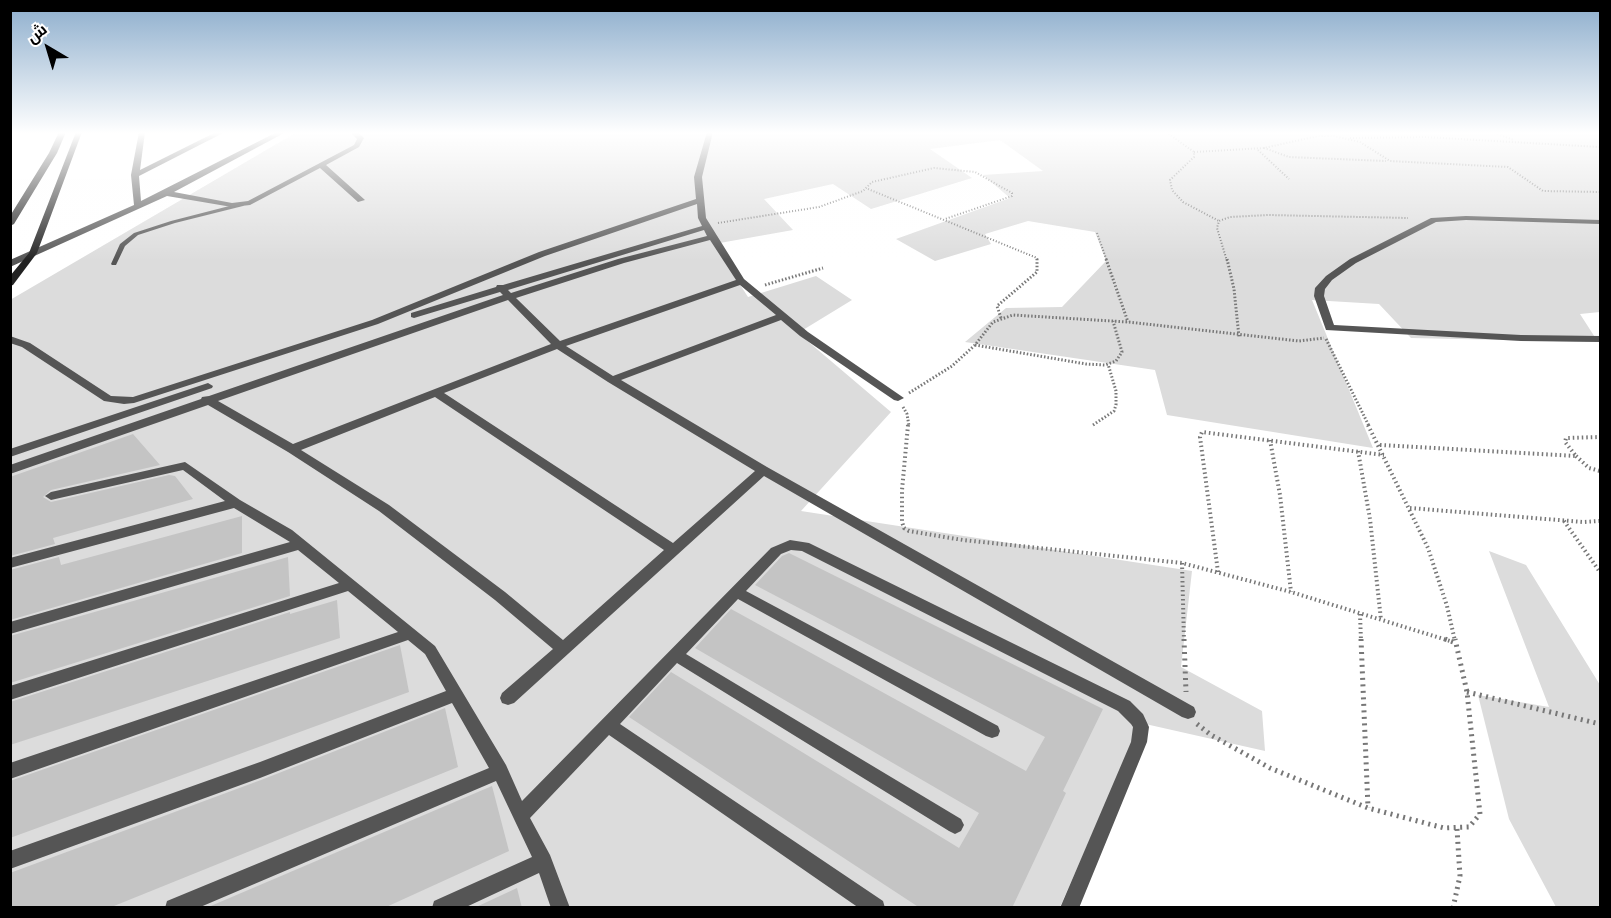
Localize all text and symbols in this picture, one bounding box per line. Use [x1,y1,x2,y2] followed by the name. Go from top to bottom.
[18,18,78,78] north arrow
[23,20,50,46] text: ش

